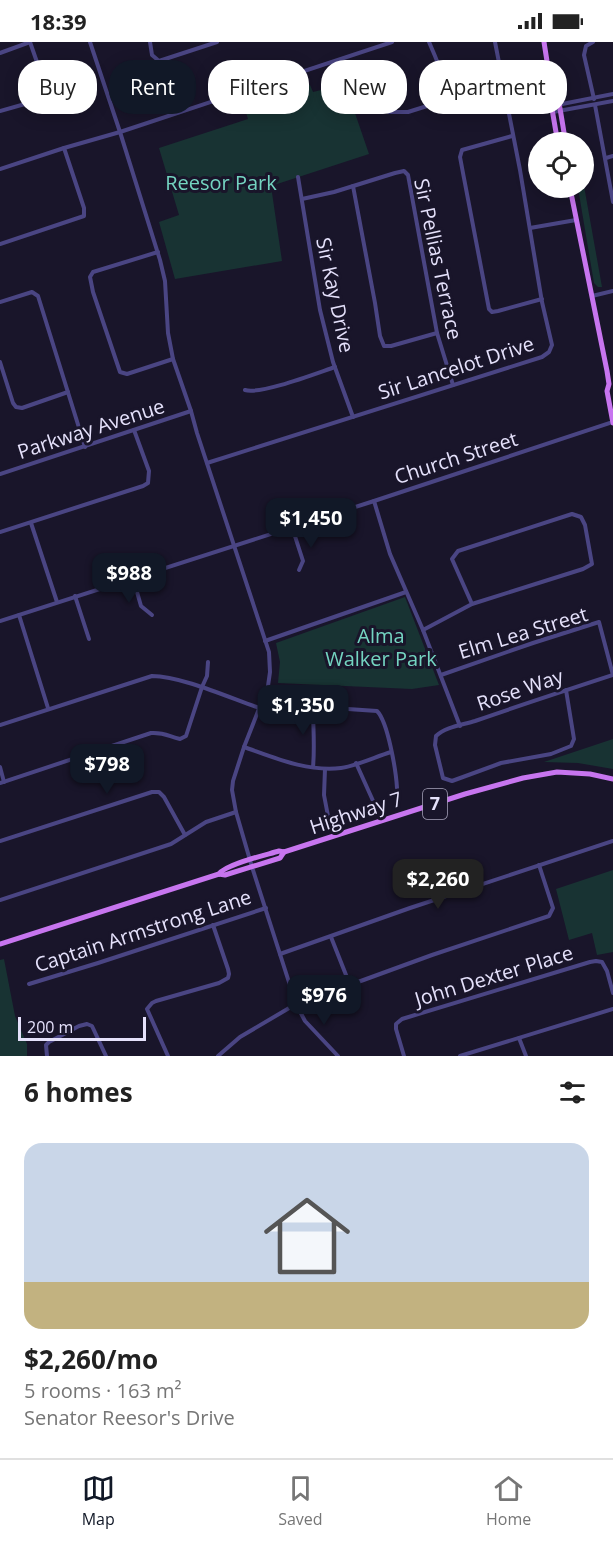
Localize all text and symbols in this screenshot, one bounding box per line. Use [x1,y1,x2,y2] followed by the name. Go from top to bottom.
[30,6,87,36] text: 18:39
[18,60,97,114] chip: Buy
[109,60,196,114] chip: Rent
[208,60,309,114] chip: Filters
[321,60,407,114] chip: New
[419,60,567,114] chip: Apartment
[528,132,594,198] map controls
[528,132,594,198] button: locate
[165,169,277,196] park label: Reesor Park
[408,176,469,342] street label: Sir Pellias Terrace
[310,235,361,355] street label: Sir Kay Drive
[374,330,537,405] street label: Sir Lancelot Drive
[14,392,168,465] street label: Parkway Avenue
[391,425,521,490] street label: Church Street
[262,498,360,549] pin: $1,450
[280,504,342,531] text: $1,450
[93,553,165,604] pin: $988
[106,559,152,586] text: $988
[455,600,591,665] street label: Elm Lea Street
[325,622,437,672] park label: Alma Walker Park
[473,662,568,717] street label: Rose Way
[254,685,352,736] pin: $1,350
[272,691,334,718] text: $1,350
[71,744,143,795] pin: $798
[84,750,130,777] text: $798
[306,785,406,840] street label: Highway 7
[423,789,447,819] road number: 7
[389,859,487,910] pin: $2,260
[407,865,469,892] text: $2,260
[31,883,255,978] street label: Captain Armstrong Lane
[410,939,576,1013] street label: John Dexter Place
[288,975,360,1026] pin: $976
[301,981,347,1008] text: $976
[18,1014,146,1042] scale bar
[27,1016,73,1038] text: 200 m
[24,1074,133,1110] text: 6 homes
[556,1076,589,1109] icon: filters
[253,1182,361,1290] icon: home
[24,1341,158,1377] text: $2,260/mo
[24,1377,182,1404] text: 5 rooms · 163 m²
[24,1404,235,1431] text: Senator Reesor's Drive
[82,1472,115,1530] tab: Map
[278,1472,323,1530] tab: Saved
[486,1472,531,1530] tab: Home

